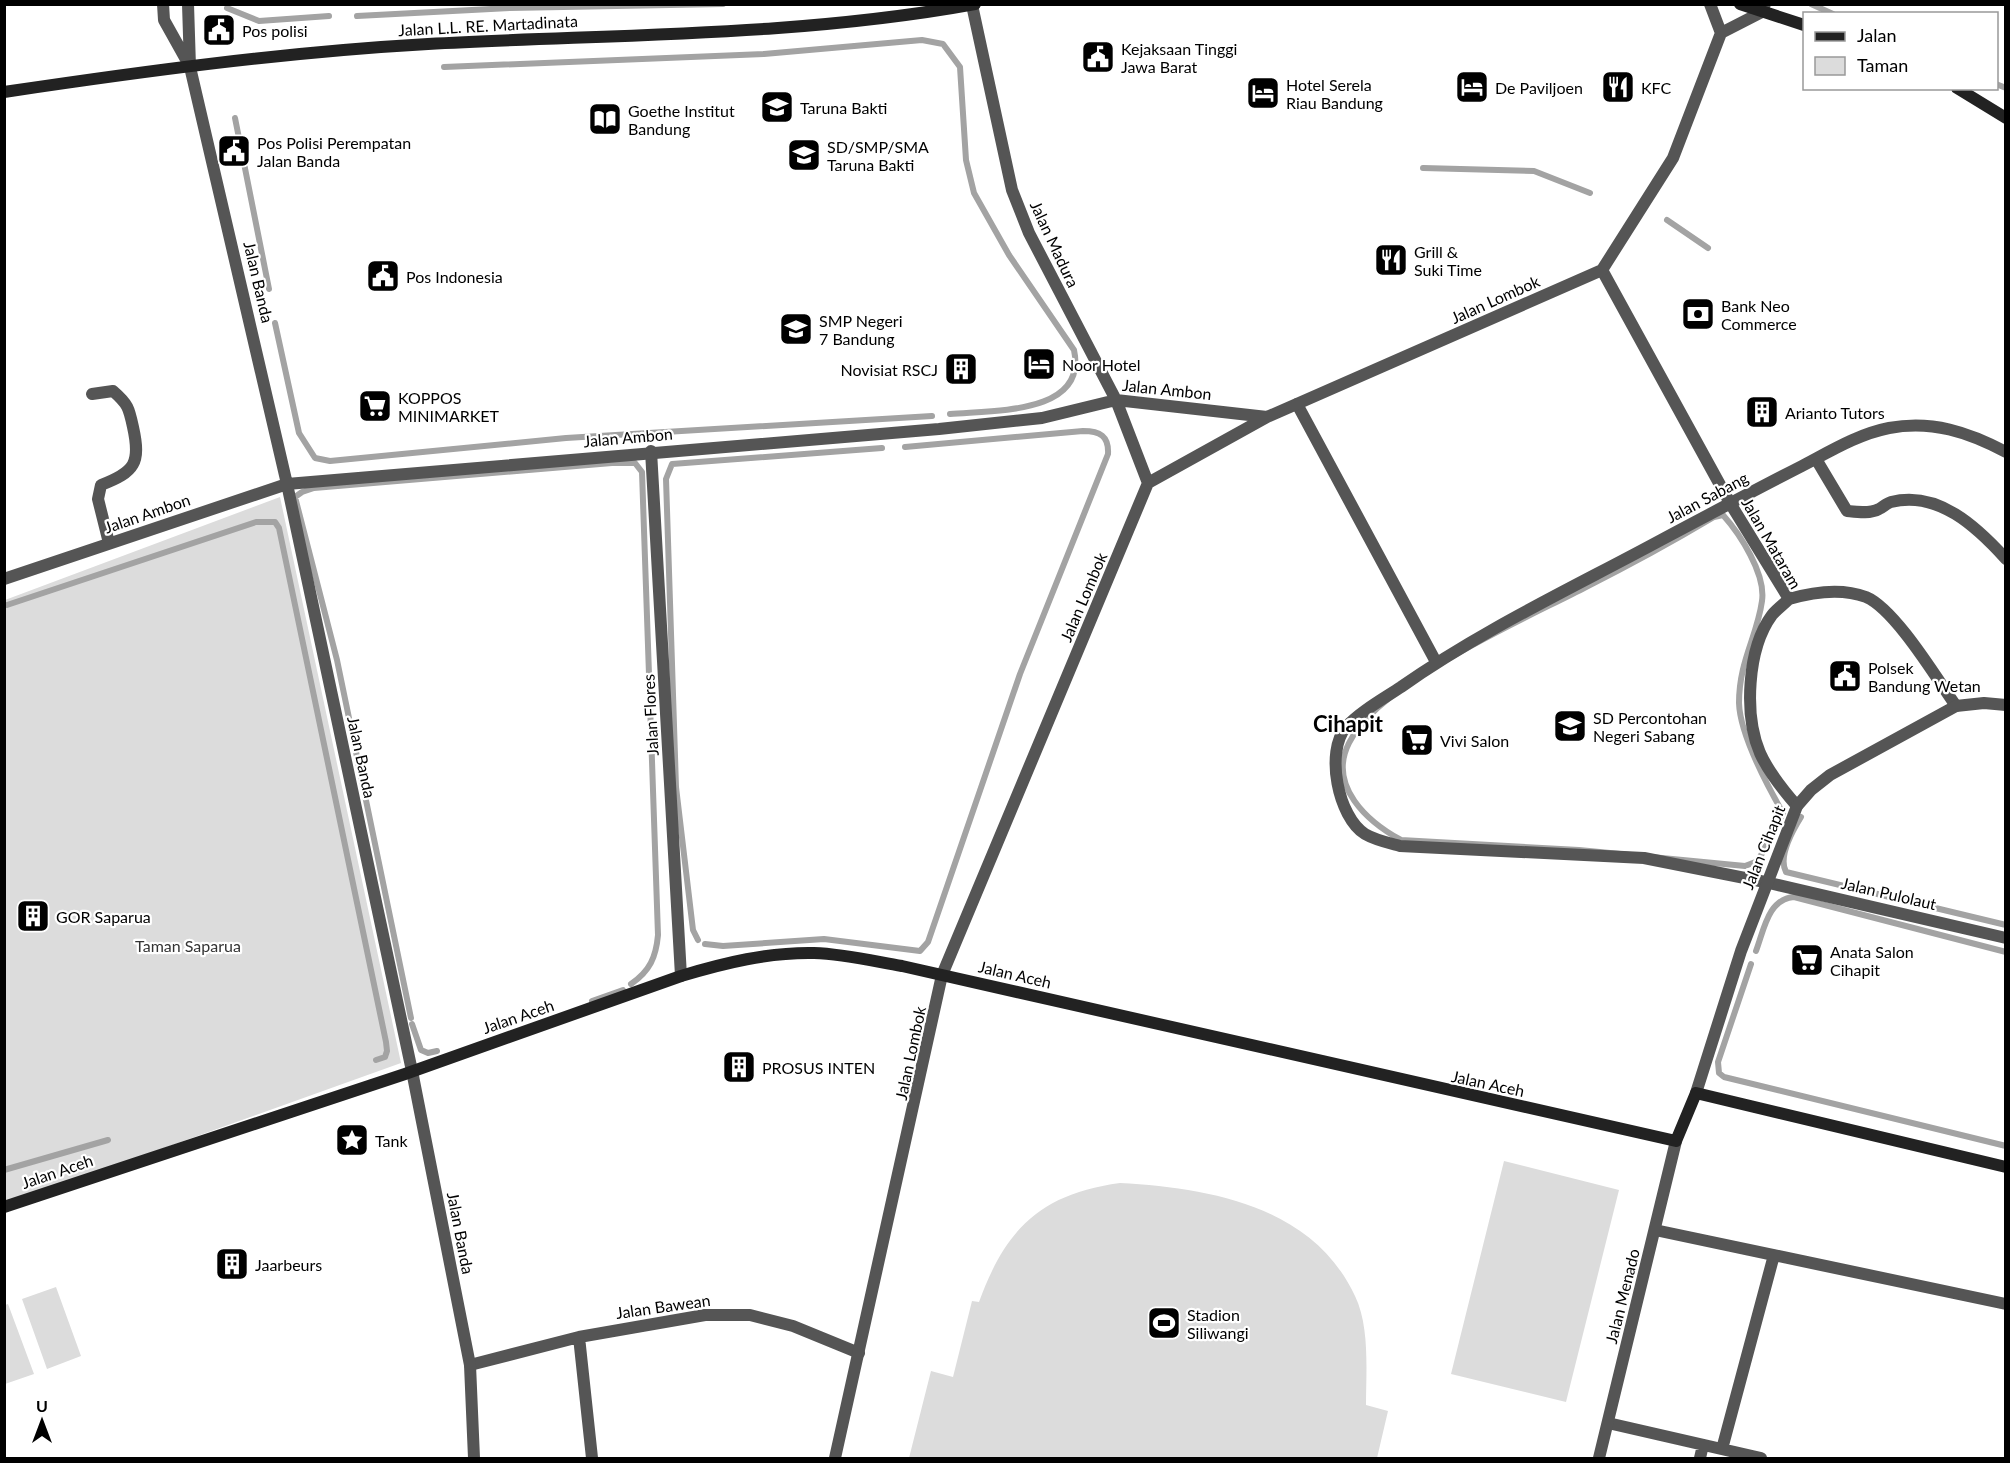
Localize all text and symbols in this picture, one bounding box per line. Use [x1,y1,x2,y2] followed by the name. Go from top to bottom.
[398,11,578,39] street label: Jalan L.L. RE. Martadinata
[201,12,237,48] public building icon: Pos polisi
[1803,12,1998,90] legend
[242,21,308,40] place label: Pos polisi
[1857,24,1896,46] text: Jalan
[1080,39,1116,75] public building icon: Kejaksaan Tinggi Jawa Barat
[1121,39,1237,76] place label: Kejaksaan Tinggi Jawa Barat
[1857,54,1908,76] text: Taman
[1454,69,1490,105] hotel icon: De Paviljoen
[1600,69,1636,105] restaurant icon: KFC
[1245,75,1281,111] hotel icon: Hotel Serela Riau Bandung
[1286,75,1383,112] place label: Hotel Serela Riau Bandung
[1495,78,1583,97] place label: De Paviljoen
[1641,78,1672,97] place label: KFC
[759,89,795,125] school or university icon: Taruna Bakti
[800,98,887,117] place label: Taruna Bakti
[587,101,623,137] library icon: Goethe Institut Bandung
[628,101,735,138] place label: Goethe Institut Bandung
[216,133,252,169] public building icon: Pos Polisi Perempatan Jalan Banda
[257,133,411,170] place label: Pos Polisi Perempatan Jalan Banda
[786,137,822,173] school or university icon: SD/SMP/SMA Taruna Bakti
[827,137,929,174] place label: SD/SMP/SMA Taruna Bakti
[1027,198,1083,290] street label: Jalan Madura
[240,239,278,325] street label: Jalan Banda
[1373,242,1409,278] restaurant icon: Grill & Suki Time
[1414,242,1482,279] place label: Grill & Suki Time
[365,258,401,294] public building icon: Pos Indonesia
[406,267,503,286] place label: Pos Indonesia
[1448,271,1543,327] street label: Jalan Lombok
[1680,296,1716,332] bank icon: Bank Neo Commerce
[1721,296,1797,333] place label: Bank Neo Commerce
[778,311,814,347] school or university icon: SMP Negeri 7 Bandung
[819,311,903,348] place label: SMP Negeri 7 Bandung
[1021,346,1057,382] hotel icon: Noor Hotel
[943,351,979,387] building icon: Novisiat RSCJ
[1062,355,1141,374] place label: Noor Hotel
[840,360,938,379] place label: Novisiat RSCJ
[1121,375,1213,403] street label: Jalan Ambon
[357,388,393,424] supermarket icon: KOPPOS MINIMARKET
[398,388,500,425] place label: KOPPOS MINIMARKET
[1744,394,1780,430] building icon: Arianto Tutors
[1785,403,1885,422] place label: Arianto Tutors
[583,424,673,450] street label: Jalan Ambon
[1663,468,1751,526] street label: Jalan Sabang
[102,489,192,537] street label: Jalan Ambon
[1738,494,1806,592] street label: Jalan Mataram
[1056,549,1111,645] street label: Jalan Lombok
[1827,658,1863,694] public building icon: Polsek Bandung Wetan
[1868,658,1981,695] place label: Polsek Bandung Wetan
[638,674,662,756] street label: Jalan Flores
[1552,708,1588,744] school or university icon: SD Percontohan Negeri Sabang
[1593,708,1707,745] place label: SD Percontohan Negeri Sabang
[1313,710,1384,737] district label: Cihapit
[344,714,380,800] street label: Jalan Banda
[1399,722,1435,758] supermarket icon: Vivi Salon
[1440,731,1509,750] place label: Vivi Salon
[1738,802,1789,892] street label: Jalan Cihapit
[1840,873,1939,913] street label: Jalan Pulolaut
[15,898,51,934] building icon: GOR Saparua
[56,907,151,926] place label: GOR Saparua
[135,936,241,955] park label: Taman Saparua
[1789,942,1825,978] supermarket icon: Anata Salon Cihapit
[1830,942,1914,979] place label: Anata Salon Cihapit
[977,956,1053,992] street label: Jalan Aceh
[480,995,556,1037] street label: Jalan Aceh
[891,1004,929,1102] street label: Jalan Lombok
[721,1049,757,1085] building icon: PROSUS INTEN
[762,1058,875,1077] place label: PROSUS INTEN
[1450,1066,1526,1100] street label: Jalan Aceh
[334,1122,370,1158] place icon: Tank
[375,1131,409,1150] place label: Tank
[19,1150,95,1192] street label: Jalan Aceh
[444,1190,478,1276] street label: Jalan Banda
[214,1246,250,1282] building icon: Jaarbeurs
[1601,1247,1643,1345] street label: Jalan Menado
[255,1255,322,1274] place label: Jaarbeurs
[615,1290,711,1322] street label: Jalan Bawean
[1146,1305,1182,1341] sports icon: Stadion Siliwangi
[1187,1305,1249,1342] place label: Stadion Siliwangi
[12,1391,72,1451] north arrow
[36,1396,48,1415] text: U

